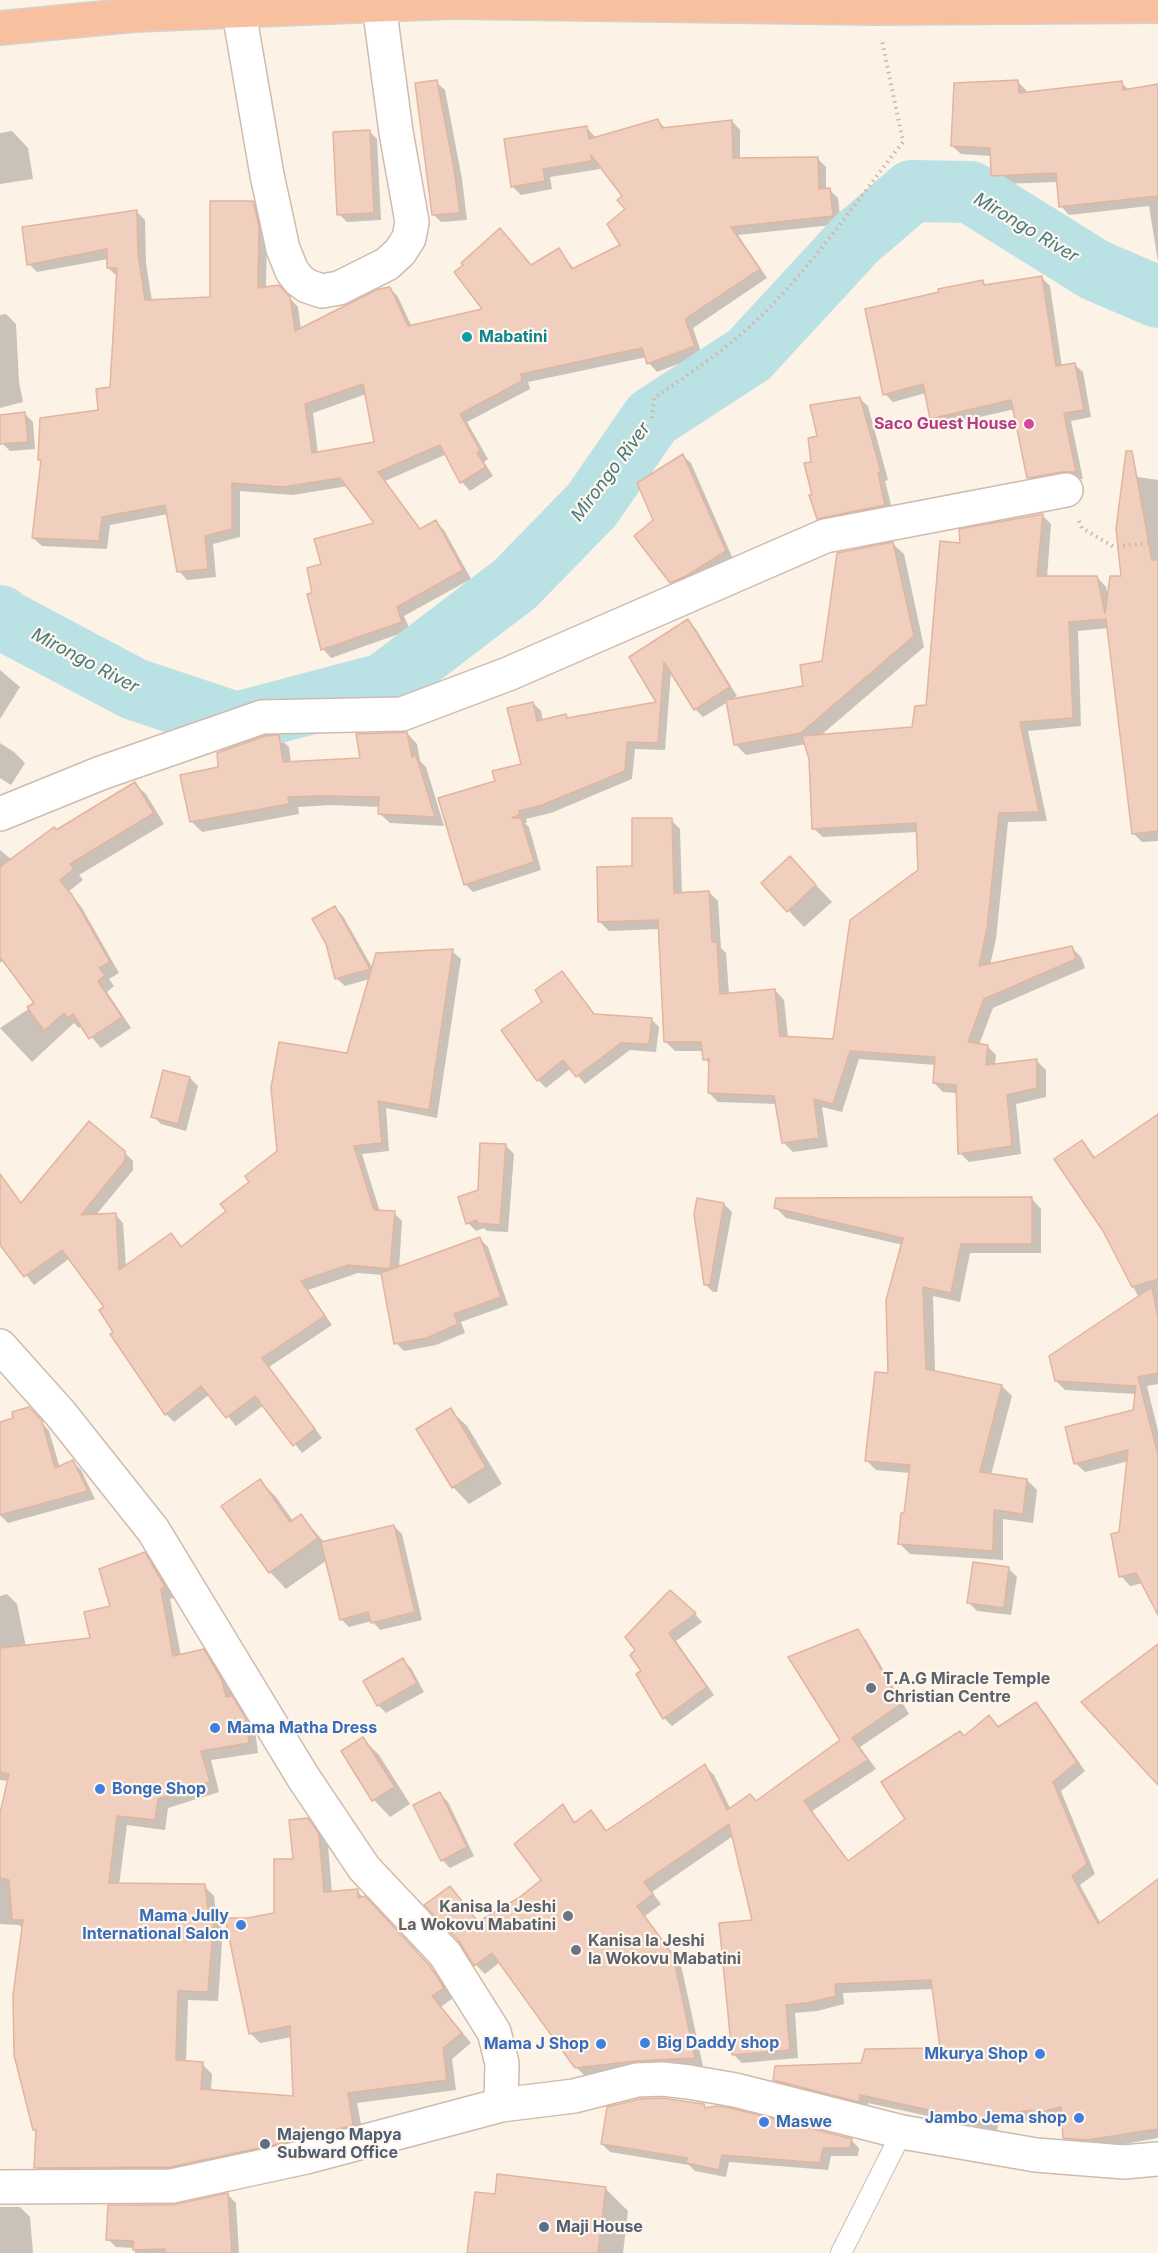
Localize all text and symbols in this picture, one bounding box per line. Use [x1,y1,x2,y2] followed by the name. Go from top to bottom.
[970,188,1082,268] water label: Mirongo River
[479,327,547,347] place label: Mabatini
[460,330,474,344] marker: Mabatini
[874,414,1017,434] place label: Saco Guest House
[1022,417,1036,431] marker: Saco Guest House
[567,418,655,526] water label: Mirongo River
[28,624,142,698] water label: Mirongo River
[883,1669,1050,1707] place label: T.A.G Miracle Temple Christian Centre
[864,1681,878,1695] marker: T.A.G Miracle Temple Christian Centre
[227,1718,377,1738] place label: Mama Matha Dress
[208,1721,222,1735] marker: Mama Matha Dress
[112,1779,206,1799] place label: Bonge Shop
[93,1782,107,1796] marker: Bonge Shop
[398,1897,556,1935] place label: Kanisa la Jeshi La Wokovu Mabatini
[82,1906,229,1944] place label: Mama Jully International Salon
[561,1909,575,1923] marker: Kanisa la Jeshi La Wokovu Mabatini
[234,1918,248,1932] marker: Mama Jully International Salon
[588,1931,741,1969] place label: Kanisa la Jeshi la Wokovu Mabatini
[569,1943,583,1957] marker: Kanisa la Jeshi la Wokovu Mabatini
[657,2033,779,2053] place label: Big Daddy shop
[484,2034,589,2054] place label: Mama J Shop
[638,2036,652,2050] marker: Big Daddy shop
[594,2037,608,2051] marker: Mama J Shop
[924,2044,1028,2064] place label: Mkurya Shop
[1033,2047,1047,2061] marker: Mkurya Shop
[925,2108,1067,2128] place label: Jambo Jema shop
[1072,2111,1086,2125] marker: Jambo Jema shop
[776,2112,832,2132] place label: Maswe
[757,2115,771,2129] marker: Maswe
[277,2125,401,2163] place label: Majengo Mapya Subward Office
[258,2137,272,2151] marker: Majengo Mapya Subward Office
[556,2217,643,2237] place label: Maji House
[537,2220,551,2234] marker: Maji House

